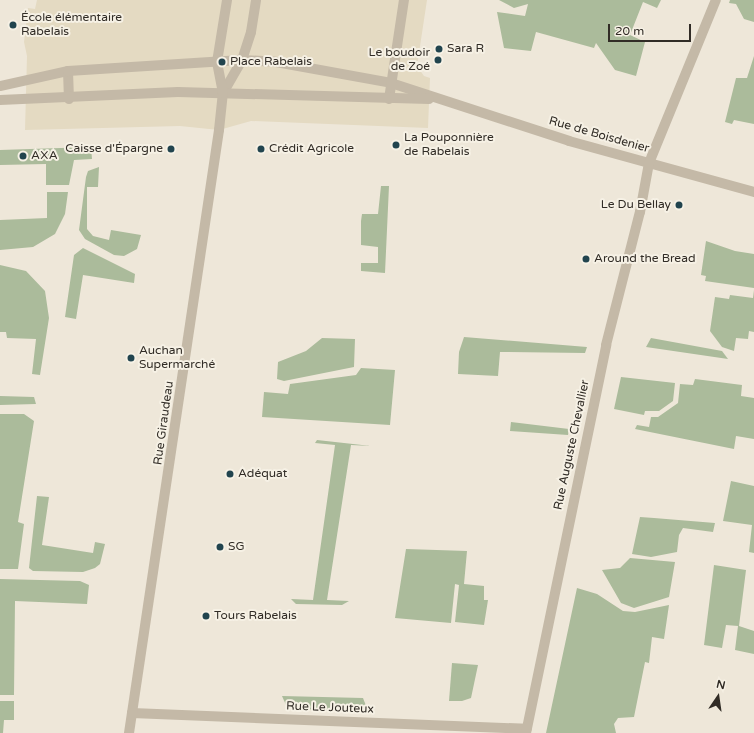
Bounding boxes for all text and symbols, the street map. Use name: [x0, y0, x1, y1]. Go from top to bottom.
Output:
place label: École élémentaire Rabelais: [21, 11, 122, 39]
scale bar: [610, 16, 693, 42]
marker: École élémentaire Rabelais: [8, 20, 18, 30]
text: 20 m: [615, 24, 644, 38]
place label: Sara R: [447, 42, 484, 56]
marker: Sara R: [434, 44, 444, 54]
place label: Le boudoir de Zoé: [369, 46, 430, 74]
place label: Place Rabelais: [230, 55, 312, 69]
marker: Le boudoir de Zoé: [433, 55, 443, 65]
marker: Place Rabelais: [217, 57, 227, 67]
street label: Rue de Boisdenier: [547, 114, 651, 156]
place label: La Pouponnière de Rabelais: [404, 131, 494, 159]
marker: La Pouponnière de Rabelais: [391, 140, 401, 150]
place label: Caisse d'Épargne: [65, 142, 163, 156]
place label: Crédit Agricole: [269, 142, 354, 156]
marker: Caisse d'Épargne: [166, 144, 176, 154]
marker: Crédit Agricole: [256, 144, 266, 154]
place label: AXA: [31, 149, 58, 163]
marker: AXA: [18, 151, 28, 161]
place label: Le Du Bellay: [601, 198, 671, 212]
marker: Le Du Bellay: [674, 200, 684, 210]
place label: Around the Bread: [594, 252, 695, 266]
marker: Around the Bread: [581, 254, 591, 264]
place label: Auchan Supermarché: [139, 344, 215, 372]
marker: Auchan Supermarché: [126, 353, 136, 363]
street label: Rue Auguste Chevallier: [551, 379, 593, 511]
street label: Rue Giraudeau: [151, 380, 177, 466]
place label: Adéquat: [238, 467, 287, 481]
marker: Adéquat: [225, 469, 235, 479]
place label: SG: [228, 540, 244, 554]
marker: SG: [215, 542, 225, 552]
place label: Tours Rabelais: [214, 609, 297, 623]
marker: Tours Rabelais: [201, 611, 211, 621]
north arrow: [698, 677, 738, 717]
text: N: [715, 677, 727, 692]
street label: Rue Le Jouteux: [286, 699, 374, 717]

